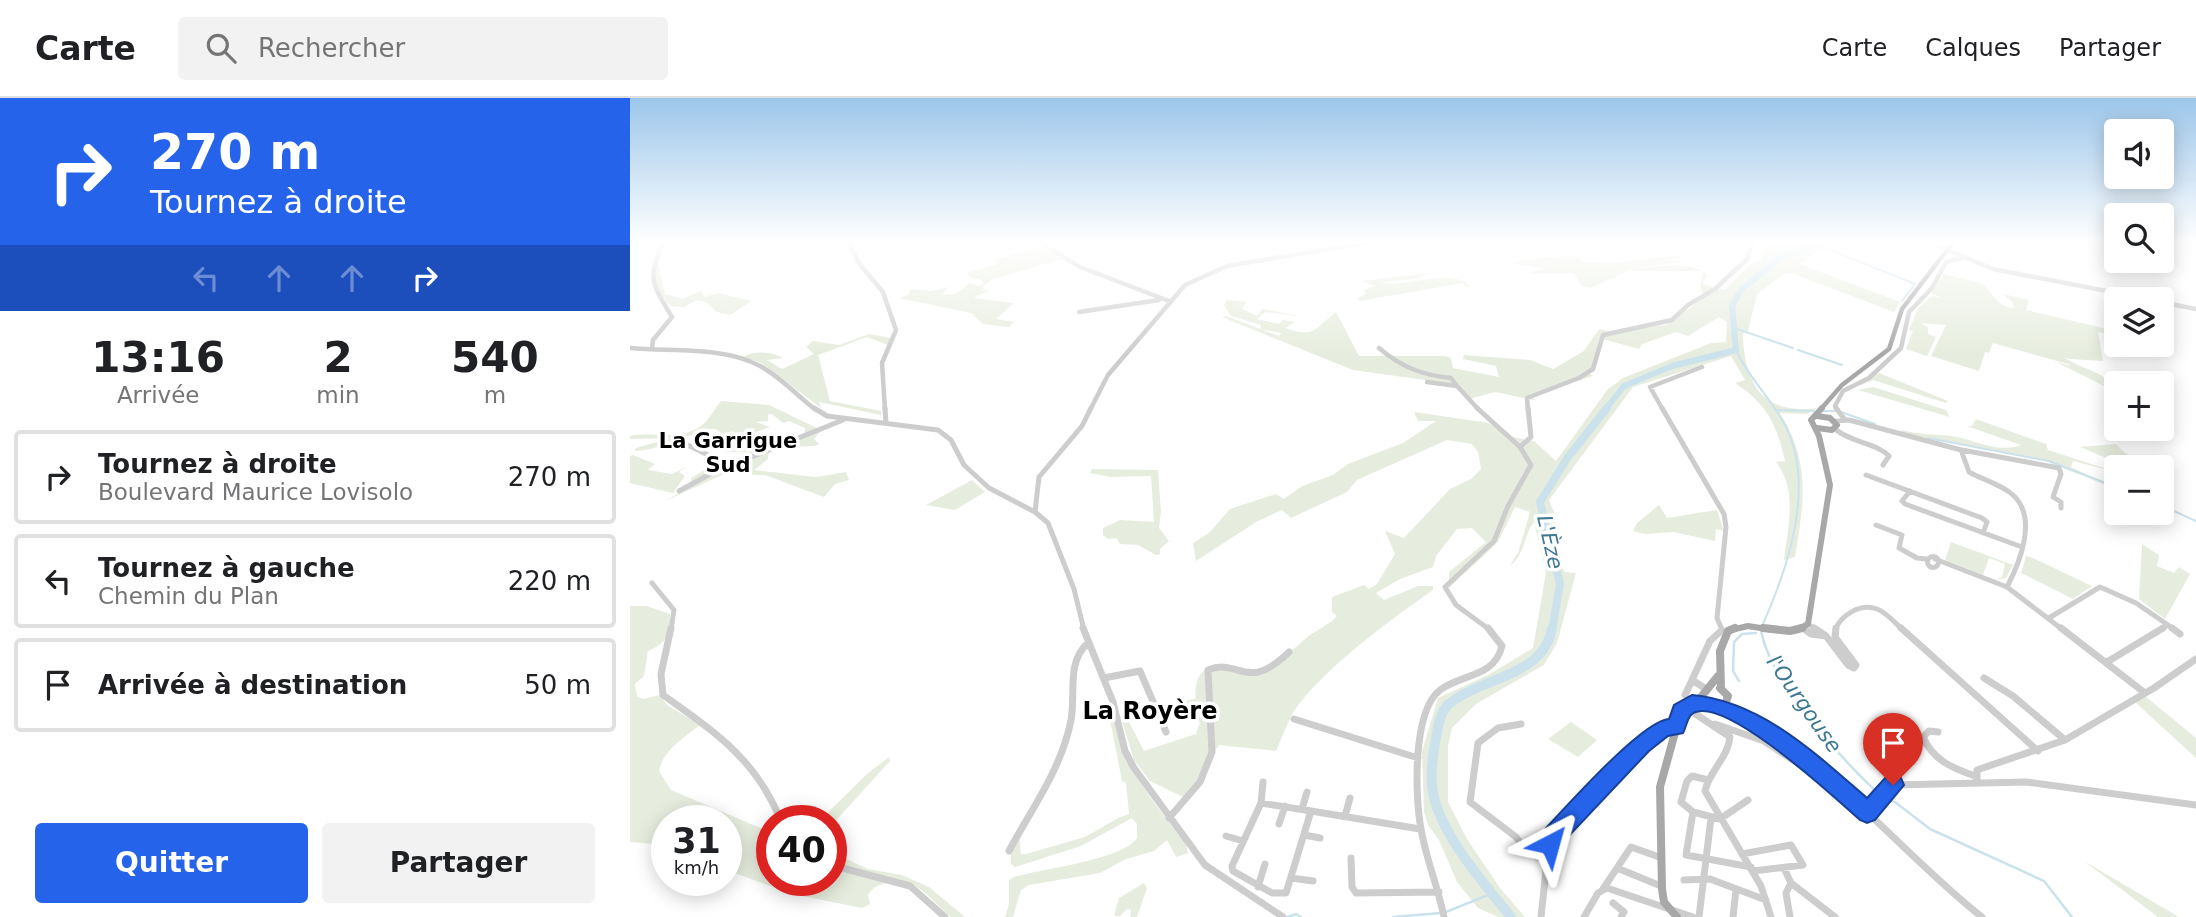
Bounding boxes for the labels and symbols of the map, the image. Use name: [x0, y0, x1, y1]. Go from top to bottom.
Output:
district label: La Garrigue Sud: [659, 429, 797, 477]
water label: L'Èze: [1532, 512, 1569, 571]
water label: l'Ourgouse: [1762, 651, 1846, 757]
district label: La Royère: [1083, 697, 1217, 725]
pin: [1863, 713, 1923, 785]
speed limit sign: 40: [756, 805, 847, 896]
position arrow: [1513, 807, 1587, 881]

